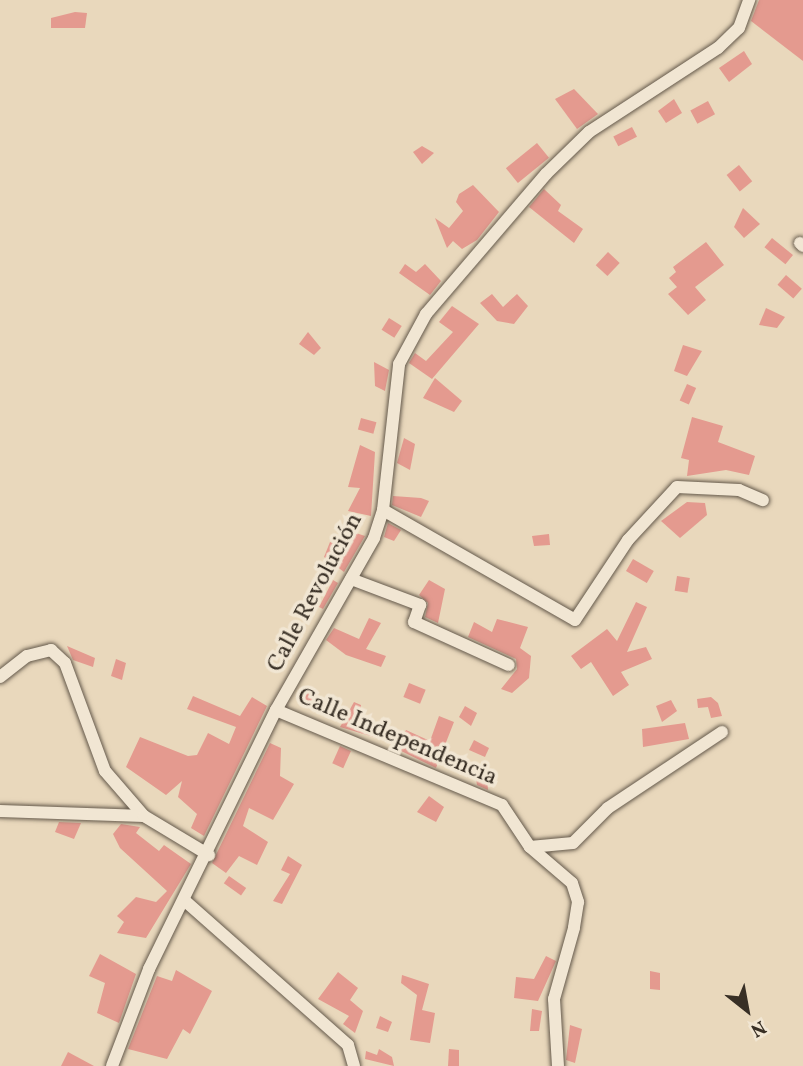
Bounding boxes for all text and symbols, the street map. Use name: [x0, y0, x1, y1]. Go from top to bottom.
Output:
street label: Calle Revolución: [262, 509, 370, 677]
street label: Calle Independencia: [293, 683, 501, 793]
north arrow: [712, 975, 782, 1045]
text: N: [745, 1013, 770, 1043]

